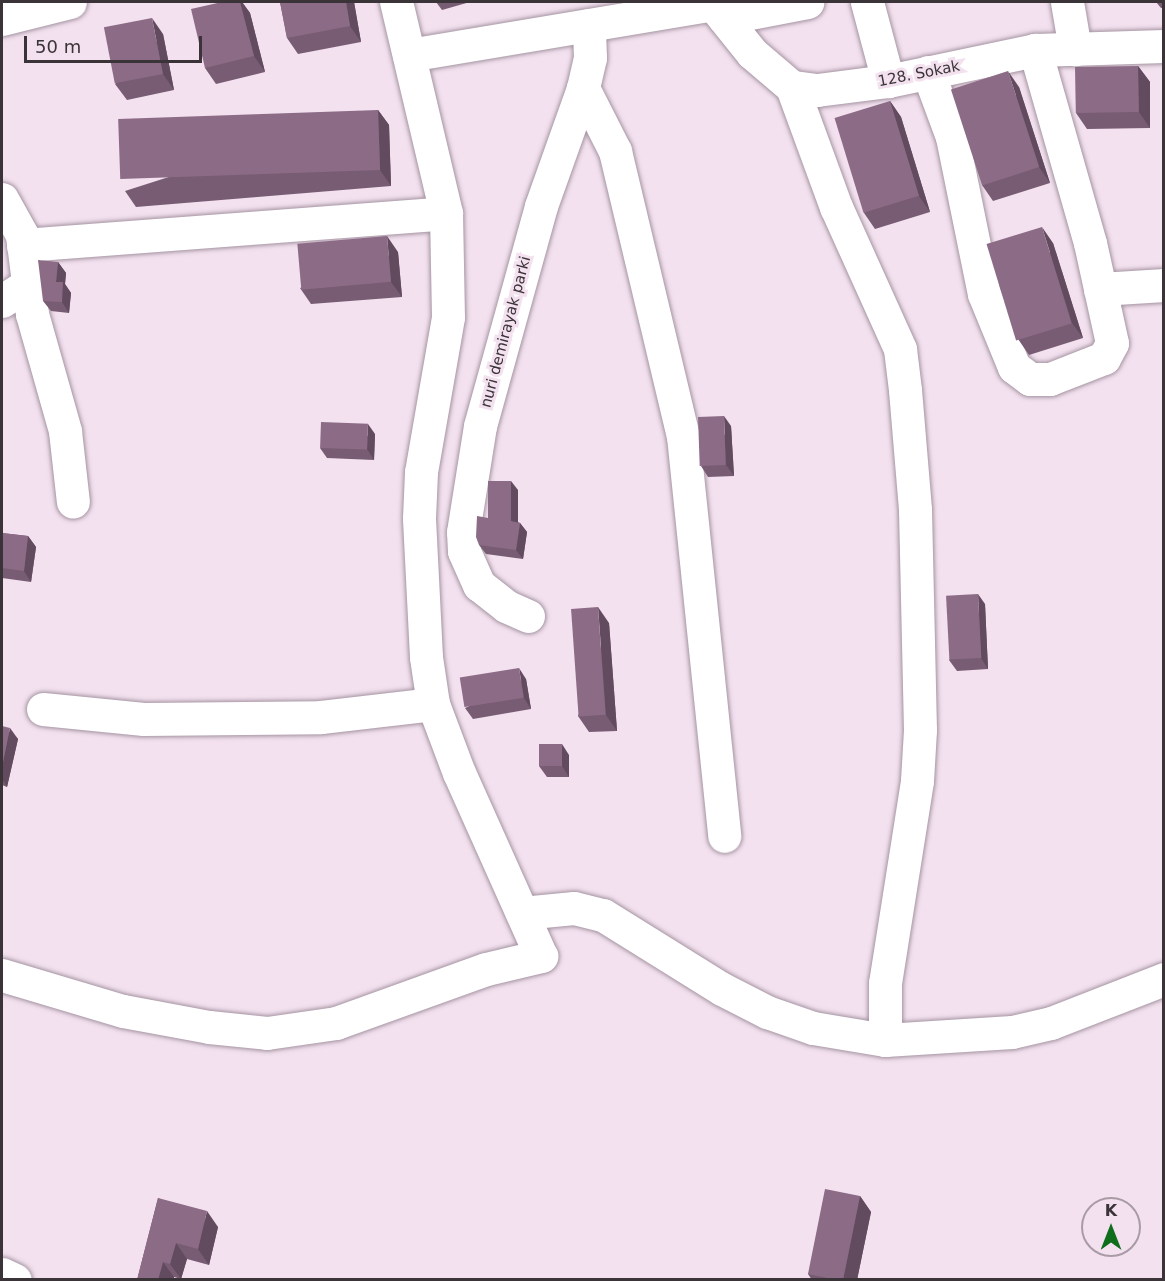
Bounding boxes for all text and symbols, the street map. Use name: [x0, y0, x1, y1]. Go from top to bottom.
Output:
scale bar: [27, 24, 206, 62]
text: 50 m: [35, 36, 81, 57]
street label: 128. Sokak: [876, 57, 962, 91]
street label: nuri demirayak parki: [477, 254, 535, 410]
north arrow: [1081, 1197, 1141, 1257]
text: K: [1105, 1201, 1117, 1220]

